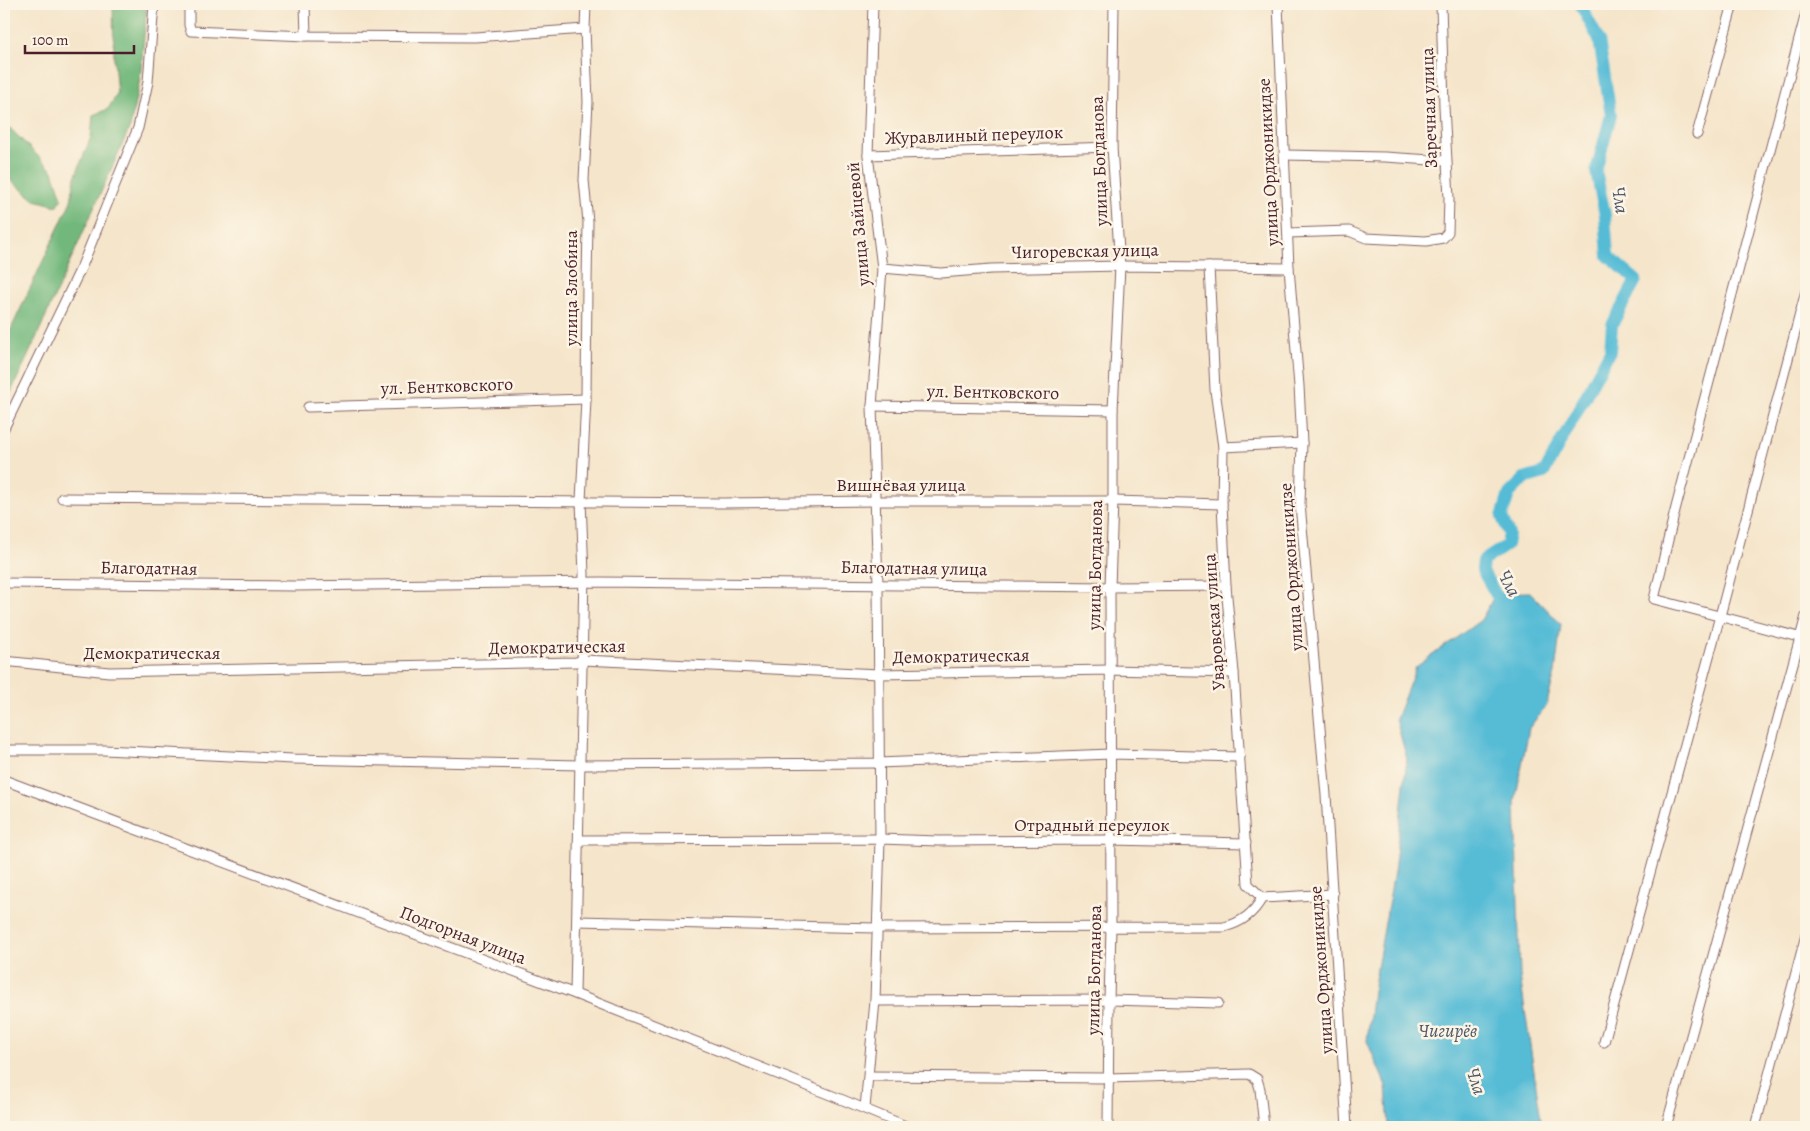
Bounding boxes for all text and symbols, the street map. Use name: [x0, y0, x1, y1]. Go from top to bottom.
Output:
scale bar: [25, 22, 134, 54]
text: 100 m: [32, 30, 69, 50]
street label: Заречная улица: [1415, 46, 1443, 169]
street label: улица Орджоникидзе: [1252, 77, 1284, 248]
street label: улица Богданова: [1085, 95, 1113, 228]
street label: Журавлиный переулок: [885, 120, 1063, 150]
street label: улица Зайцевой: [841, 161, 875, 288]
water label: Чла: [1605, 185, 1635, 216]
street label: улица Злобина: [559, 229, 583, 347]
street label: Чигоревская улица: [1011, 238, 1160, 264]
street label: ул. Бентковского: [379, 372, 514, 400]
street label: ул. Бентковского: [926, 379, 1059, 405]
street label: Вишнёвая улица: [836, 473, 966, 497]
street label: улица Орджоникидзе: [1273, 482, 1309, 653]
street label: улица Богданова: [1082, 499, 1108, 631]
street label: Уваровская улица: [1197, 552, 1231, 691]
street label: Благодатная: [100, 555, 198, 581]
street label: Благодатная улица: [840, 555, 988, 581]
water label: Чла: [1491, 565, 1527, 602]
street label: Демократическая: [488, 634, 626, 660]
street label: Демократическая: [83, 641, 221, 665]
street label: Демократическая: [892, 643, 1030, 669]
street label: Отрадный переулок: [1014, 813, 1170, 837]
street label: улица Орджоникидзе: [1303, 885, 1339, 1056]
street label: Подгорная улица: [396, 900, 530, 970]
street label: улица Богданова: [1081, 904, 1107, 1036]
water label: Чигирёв: [1419, 1018, 1478, 1044]
water label: Чла: [1460, 1064, 1492, 1098]

